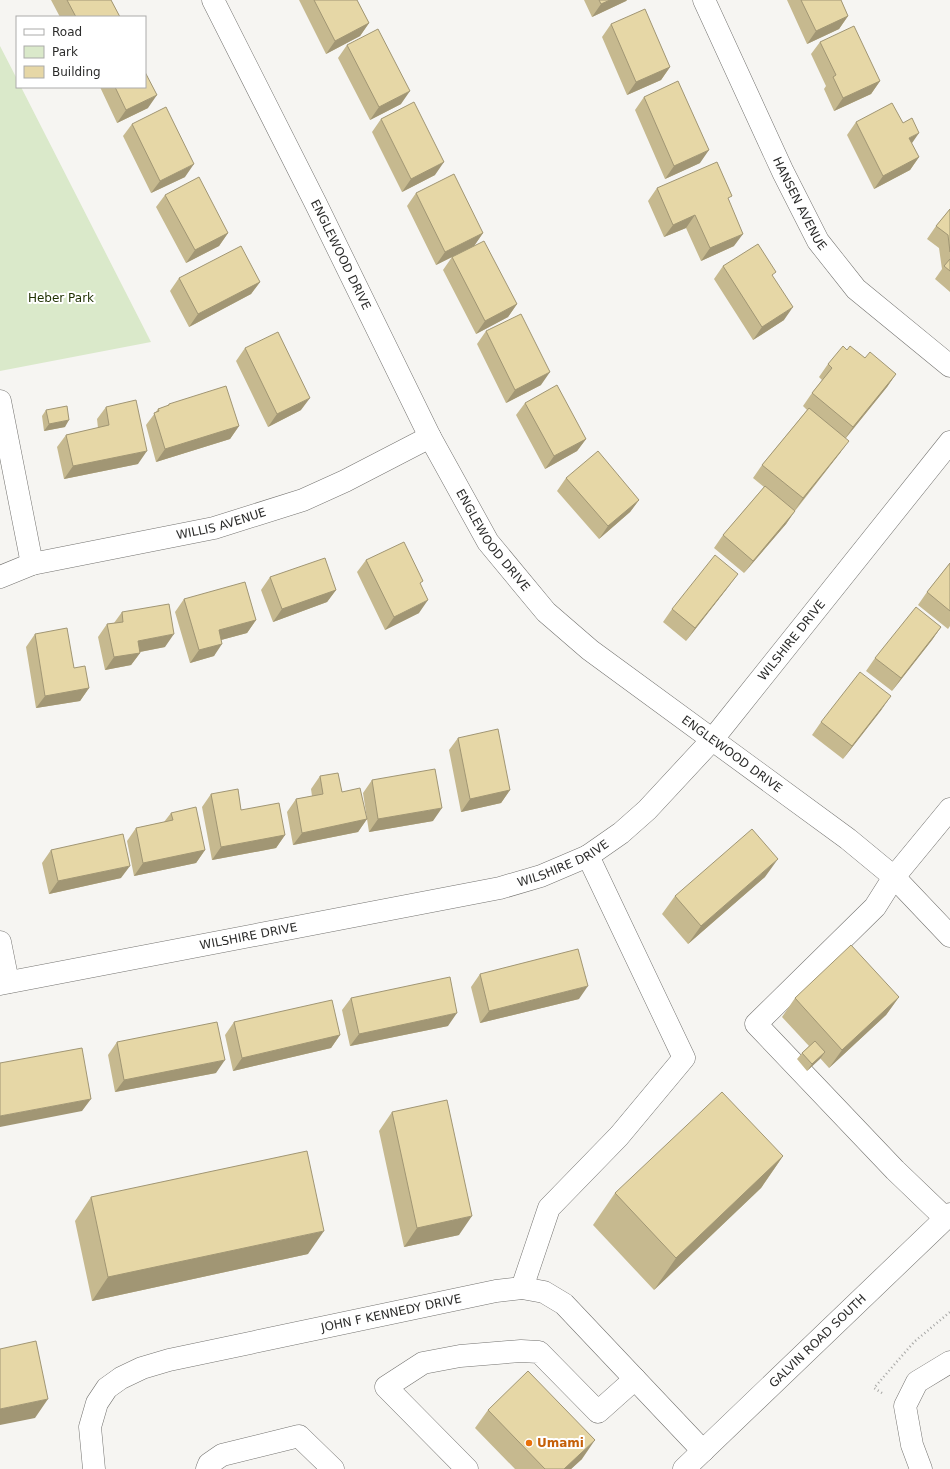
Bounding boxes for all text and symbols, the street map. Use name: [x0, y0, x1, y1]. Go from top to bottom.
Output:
legend: [16, 16, 146, 88]
text: Road: [52, 25, 82, 39]
text: Park: [52, 45, 78, 59]
text: Building: [52, 65, 101, 79]
street label: HANSEN AVENUE: [770, 155, 830, 253]
street label: ENGLEWOOD DRIVE: [308, 197, 374, 312]
park label: Heber Park: [28, 291, 94, 305]
street label: ENGLEWOOD DRIVE: [453, 487, 533, 594]
street label: WILLIS AVENUE: [175, 505, 268, 542]
street label: WILSHIRE DRIVE: [755, 597, 828, 683]
street label: ENGLEWOOD DRIVE: [679, 713, 785, 795]
street label: WILSHIRE DRIVE: [516, 837, 611, 890]
street label: WILSHIRE DRIVE: [199, 920, 298, 953]
street label: JOHN F KENNEDY DRIVE: [319, 1291, 463, 1335]
street label: GALVIN ROAD SOUTH: [766, 1291, 869, 1391]
place label: Umami: [537, 1436, 584, 1450]
marker: Umami: [524, 1438, 534, 1448]

